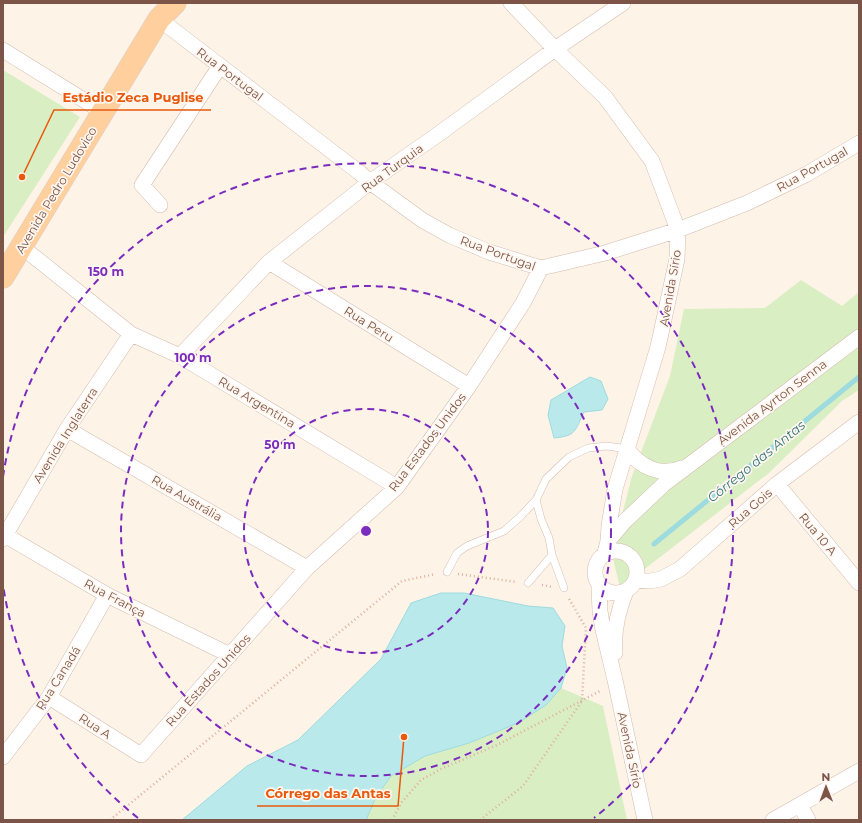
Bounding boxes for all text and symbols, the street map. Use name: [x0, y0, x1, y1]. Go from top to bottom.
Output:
street label: Rua Portugal: [194, 44, 266, 104]
callout: Estádio Zeca Puglise: [54, 85, 211, 110]
text: Estádio Zeca Puglise: [63, 89, 203, 105]
street label: Avenida Pedro Ludovico: [12, 124, 100, 256]
street label: Rua Turquia: [358, 141, 426, 195]
street label: Rua Portugal: [774, 143, 850, 195]
street label: Rua Portugal: [458, 232, 538, 274]
street label: Avenida Sírio: [656, 248, 684, 328]
text: 150 m: [88, 264, 124, 279]
street label: Rua Peru: [341, 303, 397, 345]
text: 100 m: [175, 350, 211, 365]
street label: Avenida Ayrton Senna: [714, 356, 830, 448]
street label: Rua Argentina: [216, 373, 298, 431]
street label: Avenida Inglaterra: [30, 384, 100, 486]
street label: Rua Estados Unidos: [385, 390, 469, 494]
water label: Córrego das Antas: [704, 416, 809, 505]
text: 50 m: [264, 437, 296, 452]
street label: Rua Austrália: [149, 472, 225, 524]
street label: Rua Gois: [725, 485, 775, 531]
street label: Rua 10 A: [796, 510, 840, 559]
centre of rings: [359, 524, 373, 538]
street label: Rua França: [82, 575, 148, 621]
street label: Rua Estados Unidos: [162, 630, 254, 729]
street label: Rua Canadá: [32, 643, 84, 713]
street label: Rua A: [76, 710, 114, 742]
street label: Avenida Sírio: [615, 710, 645, 790]
north arrow: [806, 767, 846, 807]
text: N: [821, 770, 830, 784]
callout: Córrego das Antas: [257, 781, 398, 806]
text: Córrego das Antas: [265, 785, 391, 801]

